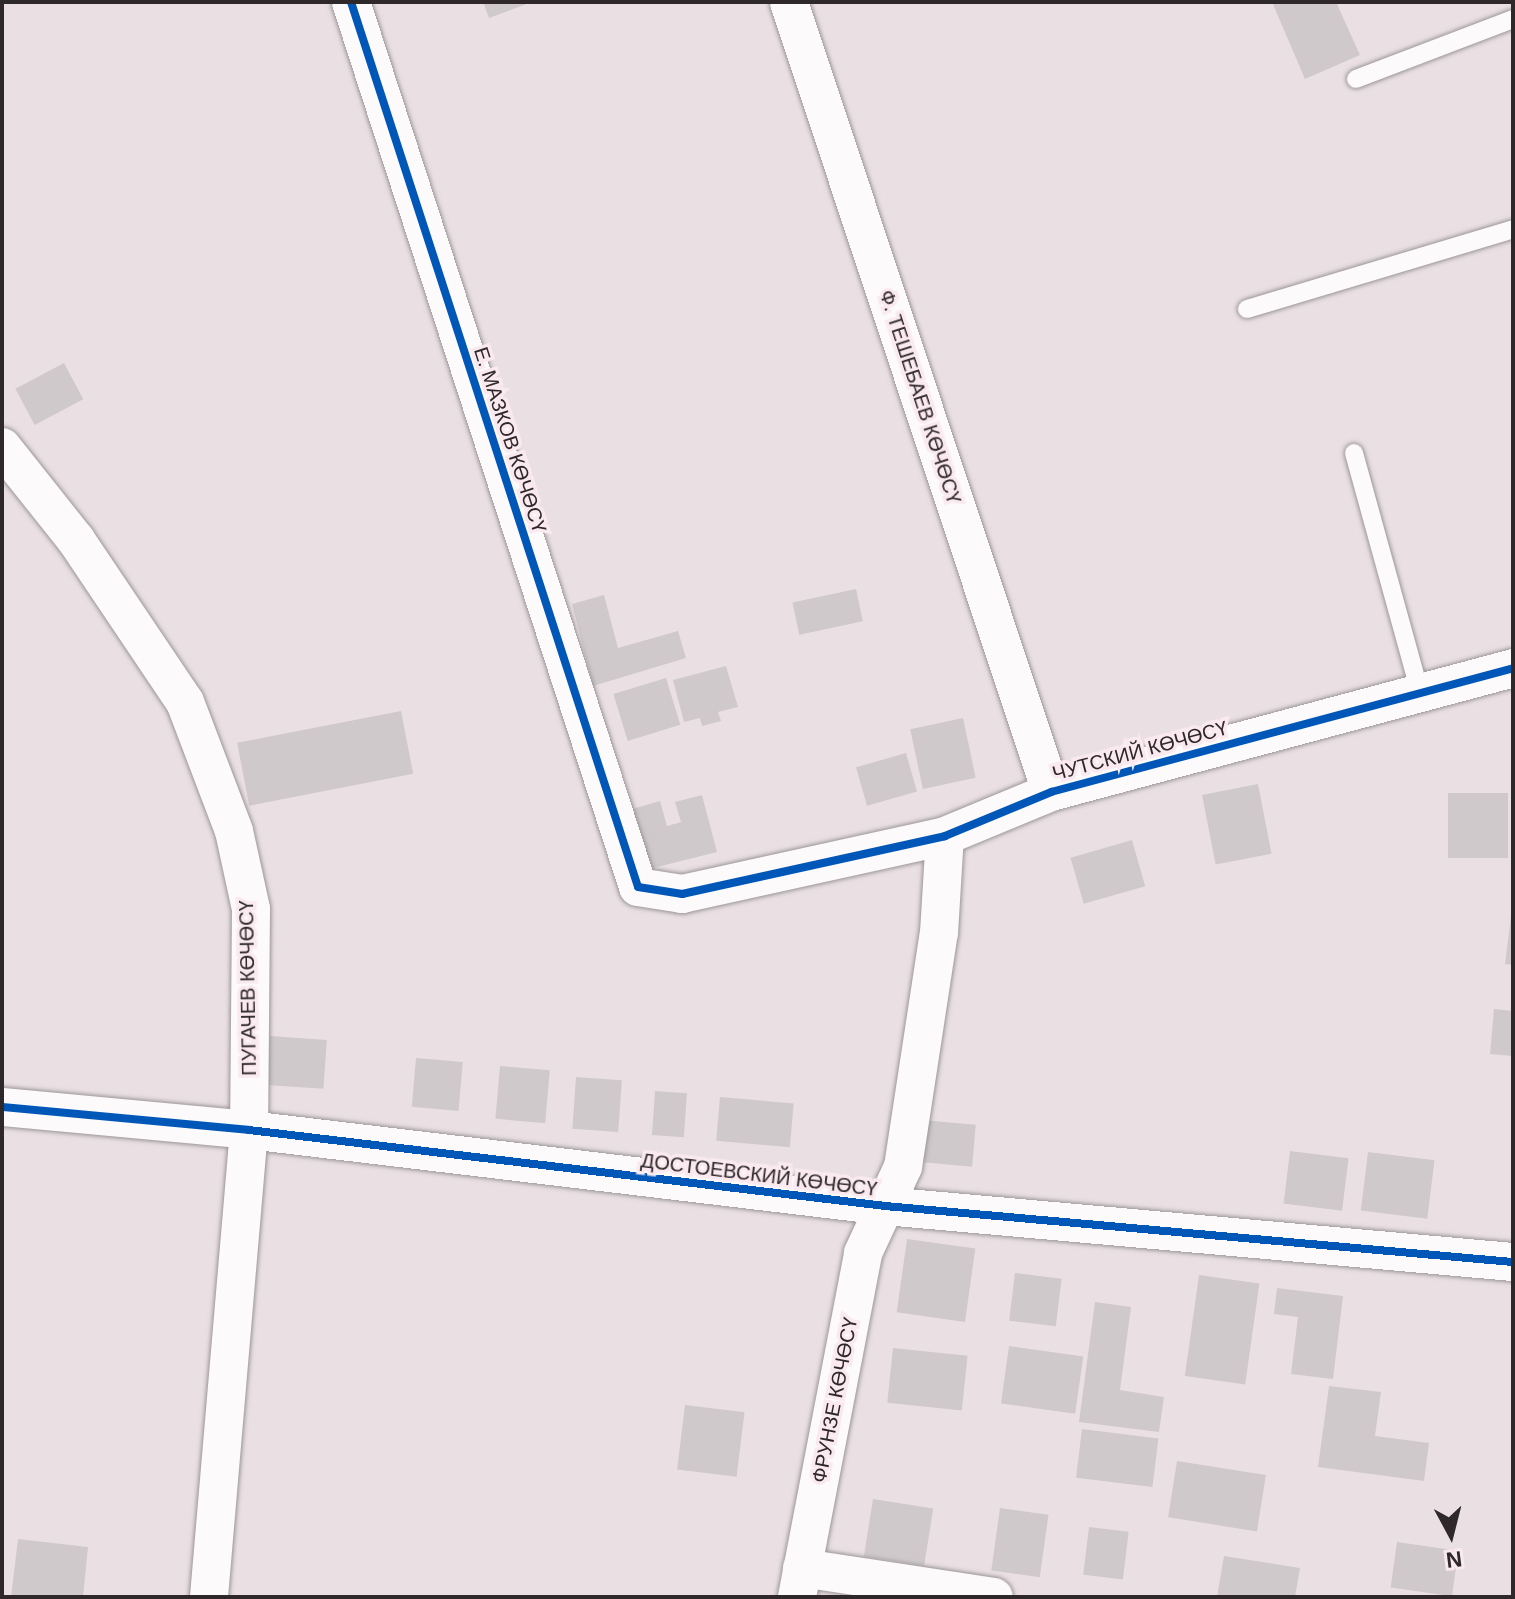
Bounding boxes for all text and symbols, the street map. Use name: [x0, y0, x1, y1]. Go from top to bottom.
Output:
street label: Ф. ТЕШЕБАЕВ КӨЧӨСҮ: [874, 287, 966, 507]
street label: Е. МАЗКОВ КӨЧӨСҮ: [469, 344, 551, 536]
street label: ЧУТСКИЙ КӨЧӨСҮ: [1050, 716, 1230, 786]
street label: ПУГАЧЕВ КӨЧӨСҮ: [234, 900, 262, 1076]
street label: ДОСТОЕВСКИЙ КӨЧӨСҮ: [640, 1149, 878, 1201]
street label: ФРУНЗЕ КӨЧӨСҮ: [807, 1315, 863, 1485]
north arrow: [1411, 1495, 1491, 1575]
text: N: [1445, 1546, 1463, 1573]

